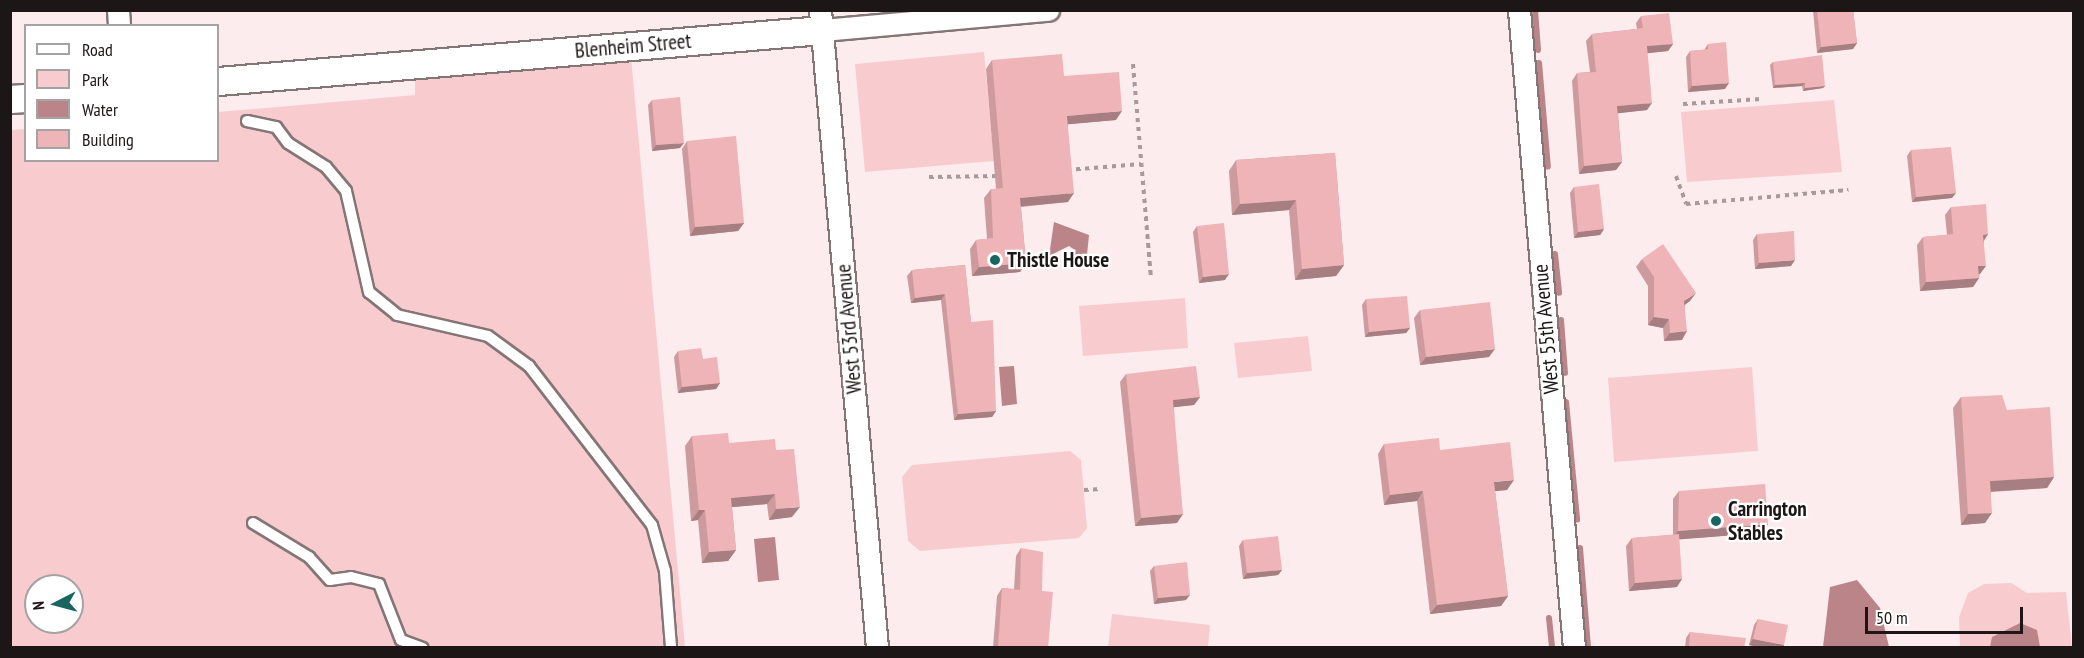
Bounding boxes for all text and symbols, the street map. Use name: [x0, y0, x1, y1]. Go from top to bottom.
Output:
legend: [24, 24, 219, 162]
street label: Blenheim Street: [574, 28, 692, 64]
text: Road: [82, 38, 113, 61]
text: Park: [82, 68, 109, 91]
text: Water: [82, 98, 118, 121]
text: Building: [82, 128, 134, 151]
place label: Thistle House: [1007, 247, 1109, 273]
marker: Thistle House: [988, 253, 1002, 267]
street label: West 53rd Avenue: [831, 263, 867, 395]
street label: West 55th Avenue: [1528, 263, 1564, 395]
place label: Carrington Stables: [1728, 496, 1807, 546]
marker: Carrington Stables: [1709, 514, 1723, 528]
north arrow: [24, 574, 84, 634]
scale bar: [1868, 595, 2026, 633]
text: N: [28, 600, 48, 611]
text: 50 m: [1876, 606, 1908, 629]

